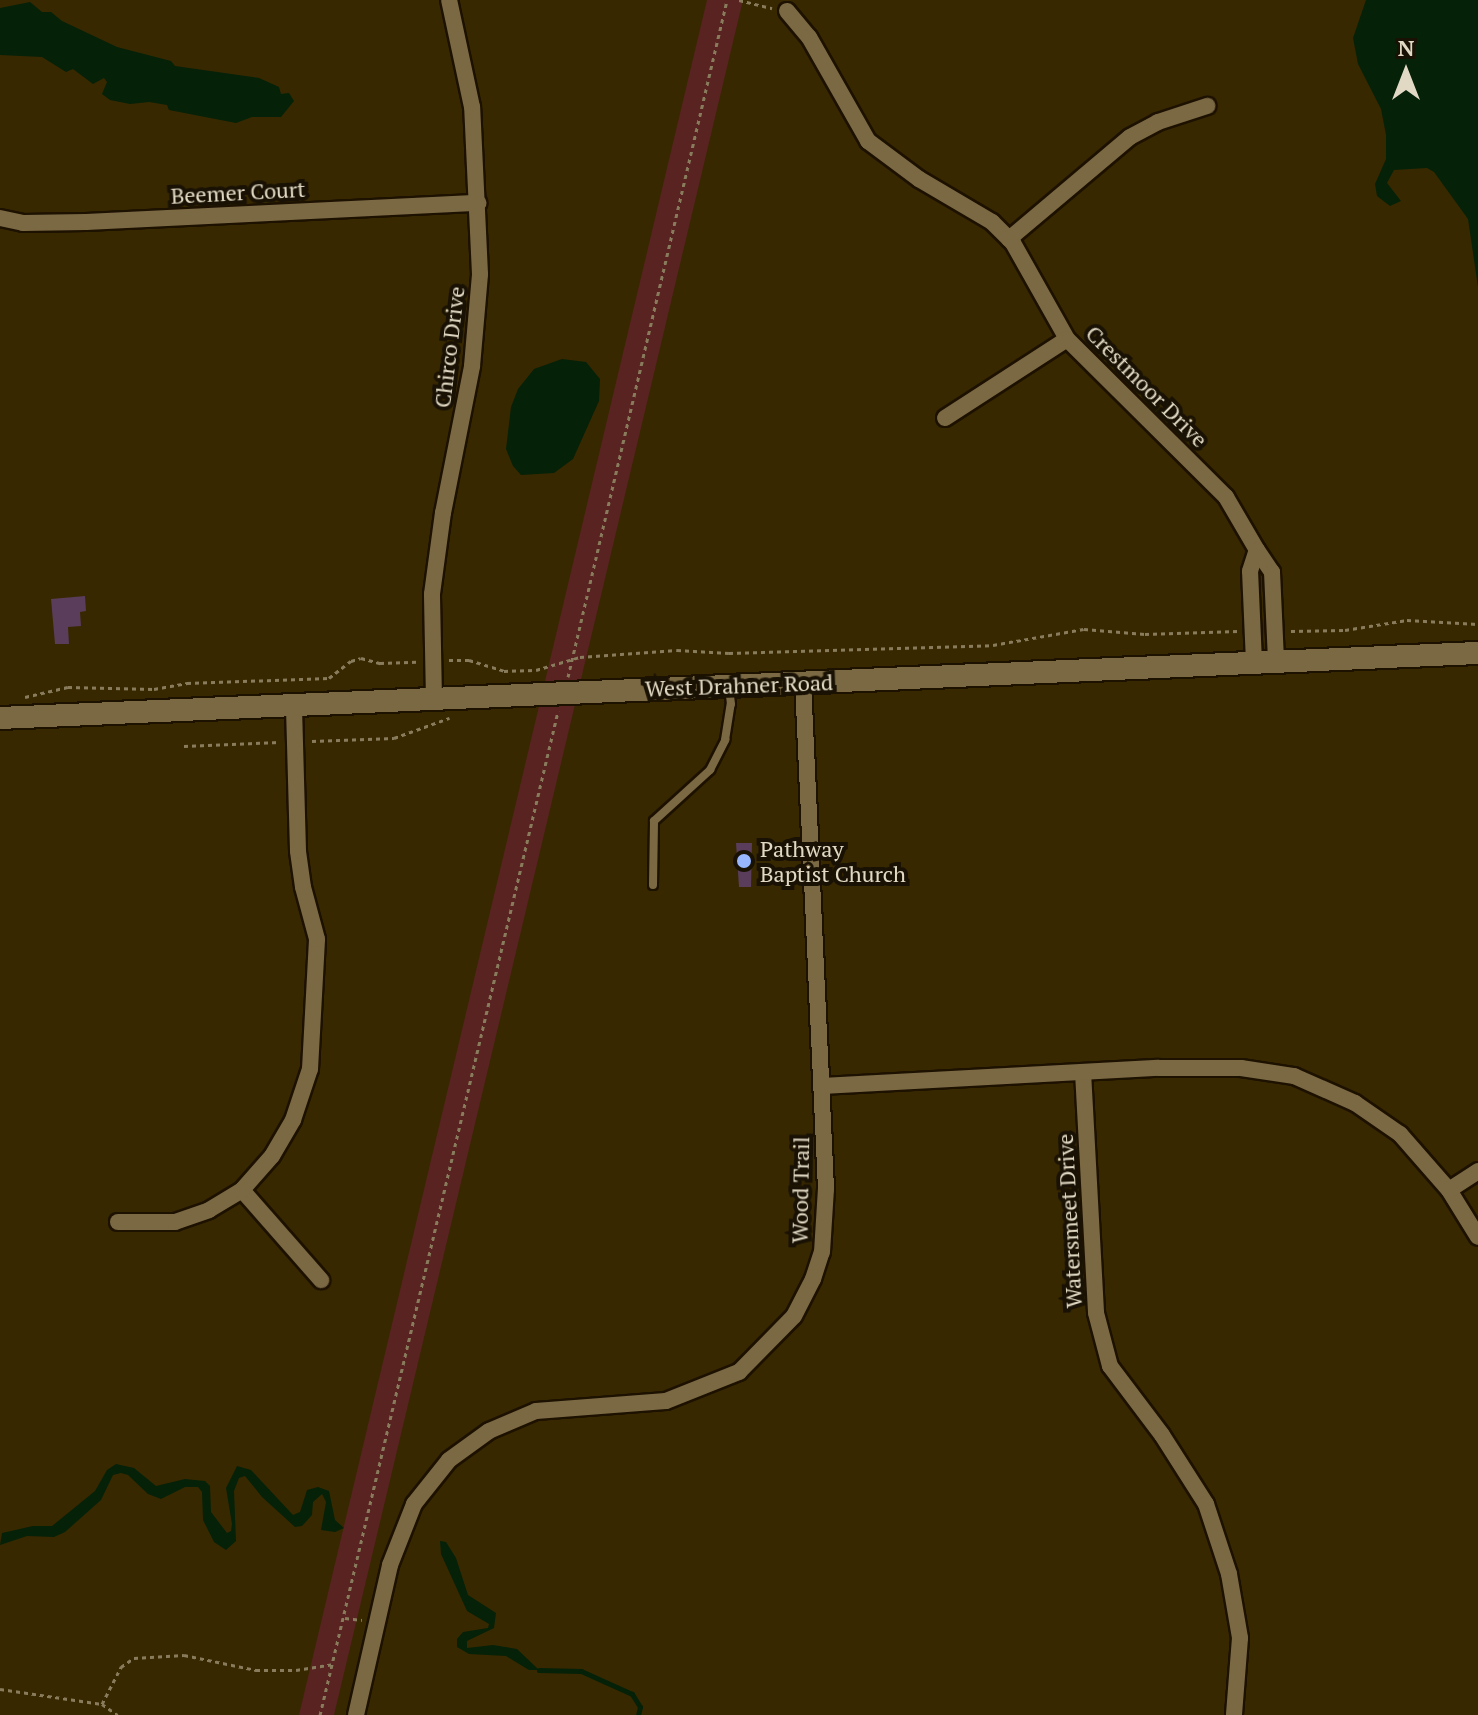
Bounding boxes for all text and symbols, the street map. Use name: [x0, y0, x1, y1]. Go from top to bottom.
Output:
north arrow: [1366, 32, 1446, 112]
text: N: [1398, 33, 1414, 62]
street label: Beemer Court: [170, 175, 306, 209]
street label: Chirco Drive: [428, 285, 470, 409]
street label: Crestmoor Drive: [1081, 320, 1213, 452]
street label: West Drahner Road: [644, 669, 834, 701]
place label: Pathway Baptist Church: [760, 835, 906, 886]
marker: Pathway Baptist Church: [735, 852, 753, 870]
street label: Watersmeet Drive: [1051, 1133, 1087, 1309]
street label: Wood Trail: [786, 1136, 814, 1244]

